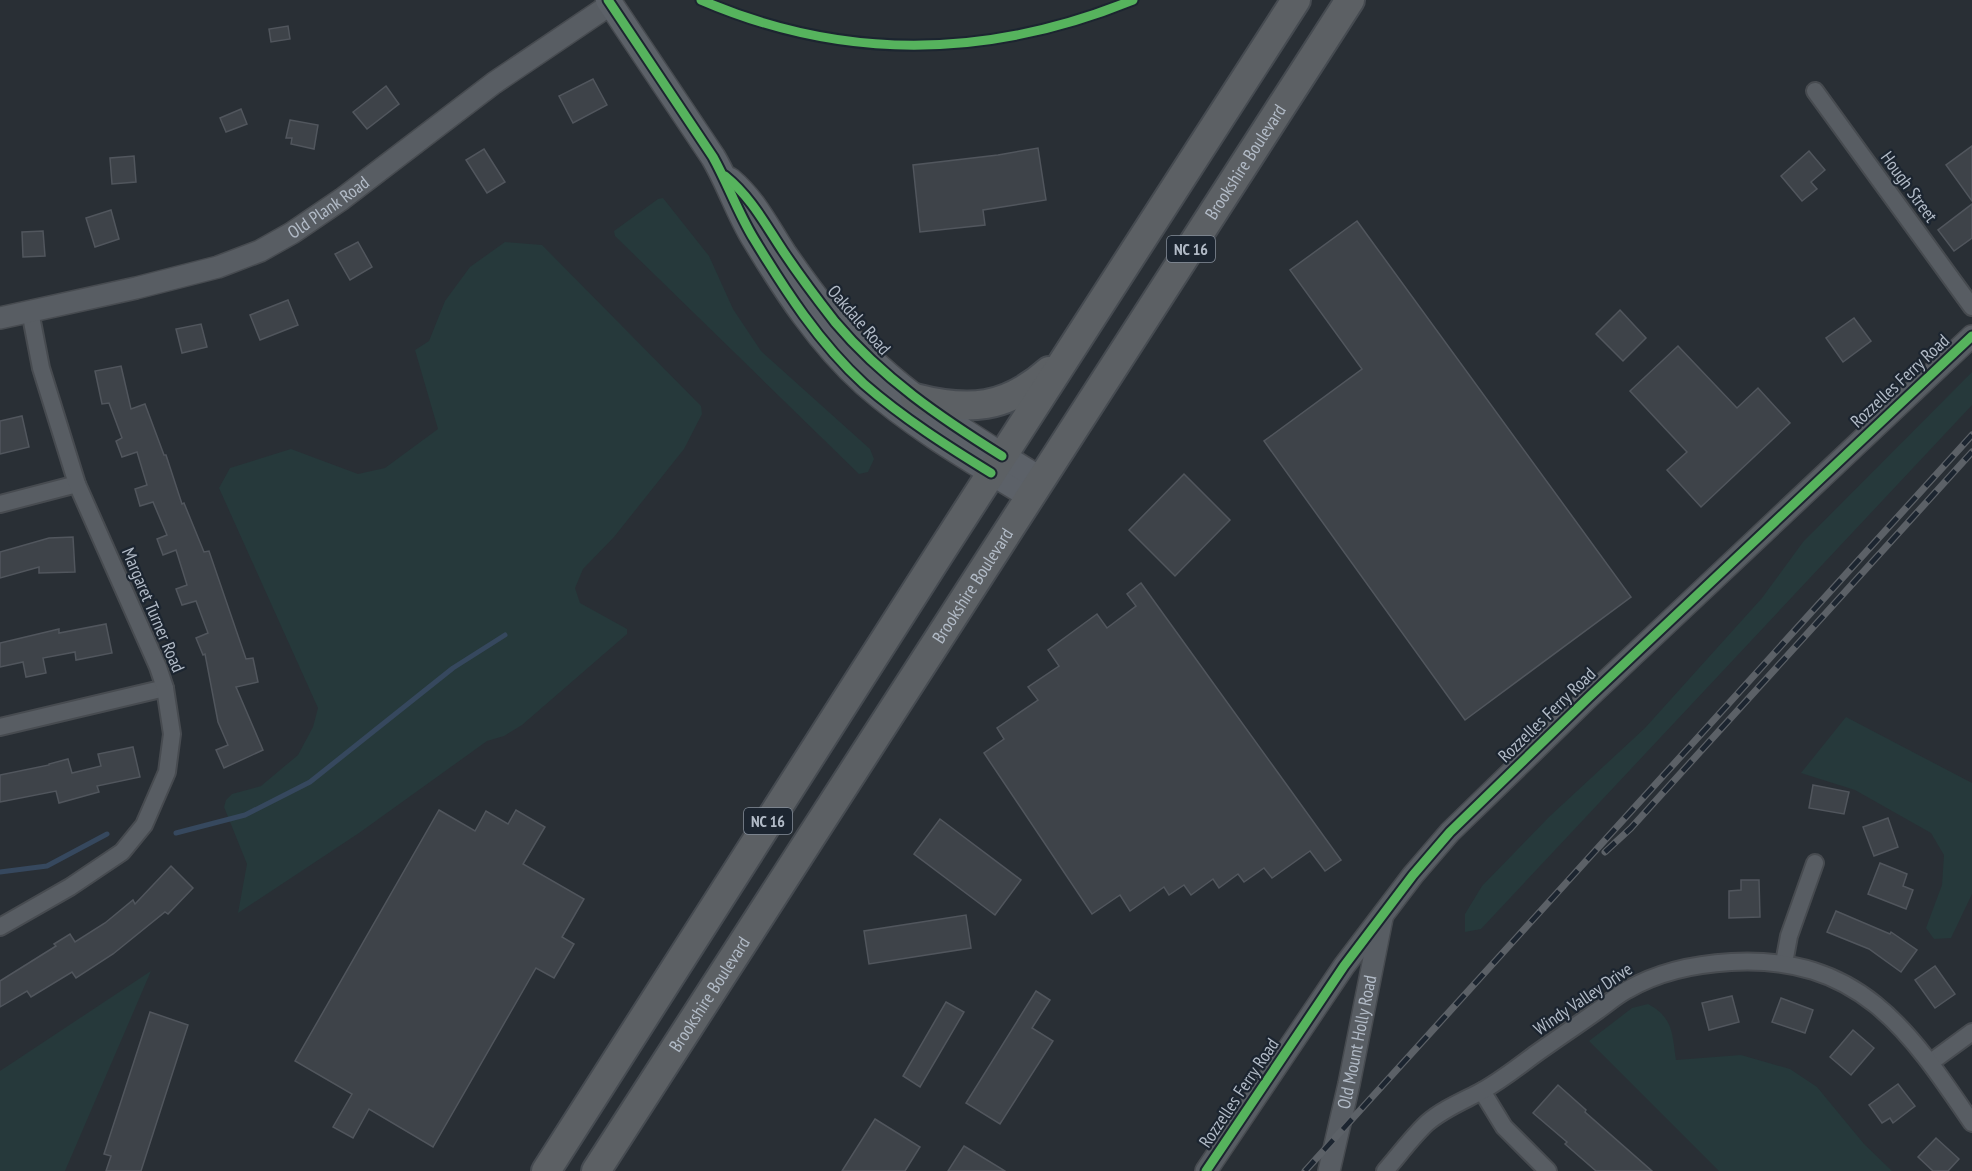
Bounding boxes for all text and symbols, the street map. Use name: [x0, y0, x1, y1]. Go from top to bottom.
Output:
street label: Brookshire Boulevard: [1200, 100, 1291, 224]
street label: Hough Street: [1876, 147, 1943, 227]
street label: Old Plank Road: [283, 171, 373, 244]
road number: NC 16: [1167, 236, 1215, 262]
street label: Oakdale Road: [823, 280, 896, 359]
street label: Rozzelles Ferry Road: [1845, 329, 1954, 432]
street label: Brookshire Boulevard: [927, 524, 1018, 647]
street label: Margaret Turner Road: [117, 544, 190, 676]
street label: Rozzelles Ferry Road: [1493, 662, 1600, 767]
road number: NC 16: [744, 808, 792, 834]
street label: Brookshire Boulevard: [664, 932, 755, 1056]
street label: Windy Valley Drive: [1529, 957, 1637, 1040]
street label: Old Mount Holly Road: [1332, 973, 1381, 1111]
street label: Rozzelles Ferry Road: [1194, 1034, 1284, 1152]

